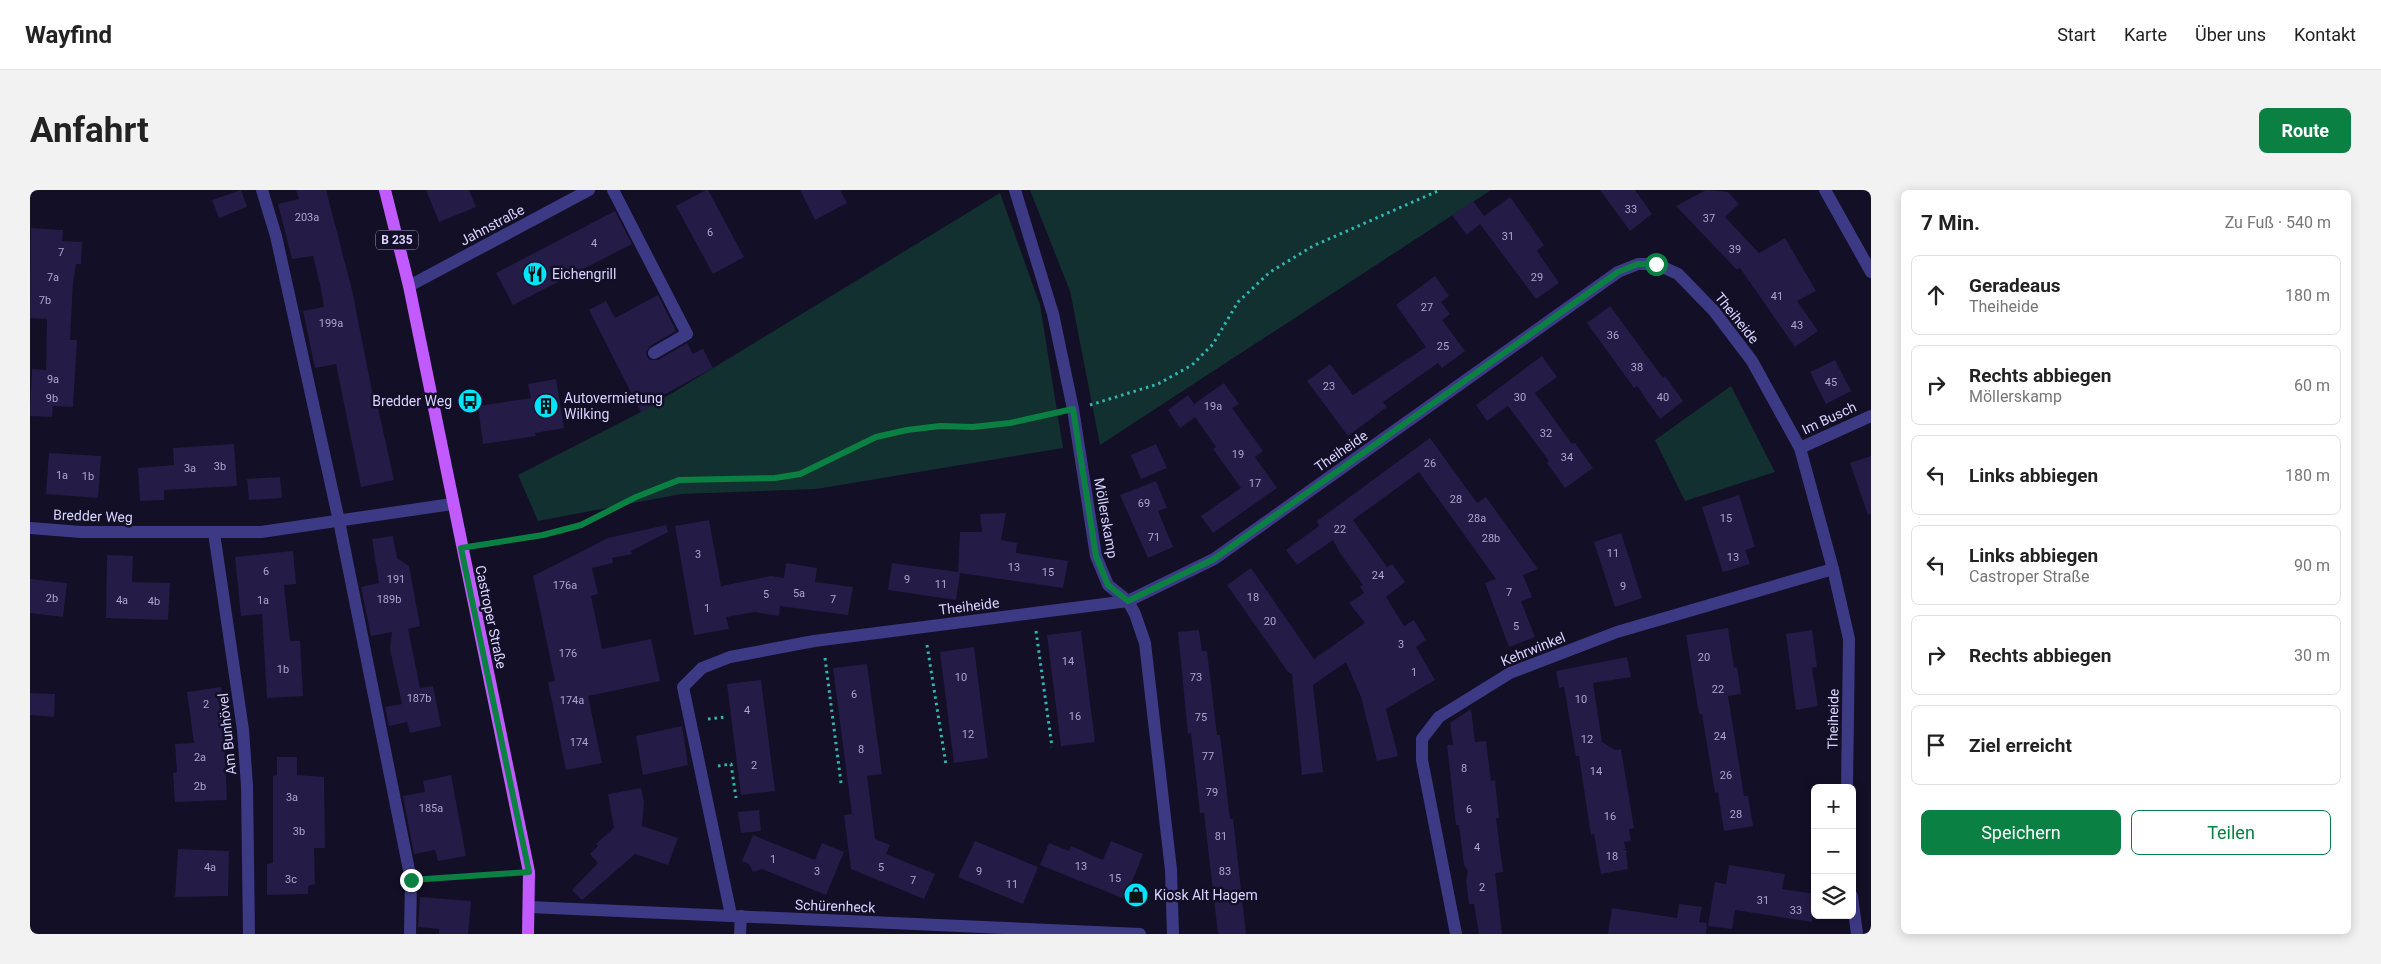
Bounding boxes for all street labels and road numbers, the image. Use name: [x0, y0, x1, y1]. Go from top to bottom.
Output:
street label: Jahnstraße: [457, 201, 527, 249]
road number: B 235: [376, 230, 418, 250]
street label: Theiheide: [1712, 289, 1762, 347]
street label: Im Busch: [1799, 398, 1859, 438]
street label: Theiheide: [1312, 427, 1370, 475]
street label: Möllerskamp: [1091, 477, 1121, 560]
street label: Bredder Weg: [53, 507, 133, 525]
street label: Castroper Straße: [472, 564, 510, 670]
street label: Theiheide: [938, 594, 1000, 618]
street label: Kehrwinkel: [1498, 629, 1568, 669]
street label: Theiheide: [1824, 688, 1842, 750]
street label: Am Bunhövel: [215, 692, 239, 776]
street label: Schürenheck: [795, 897, 876, 915]

